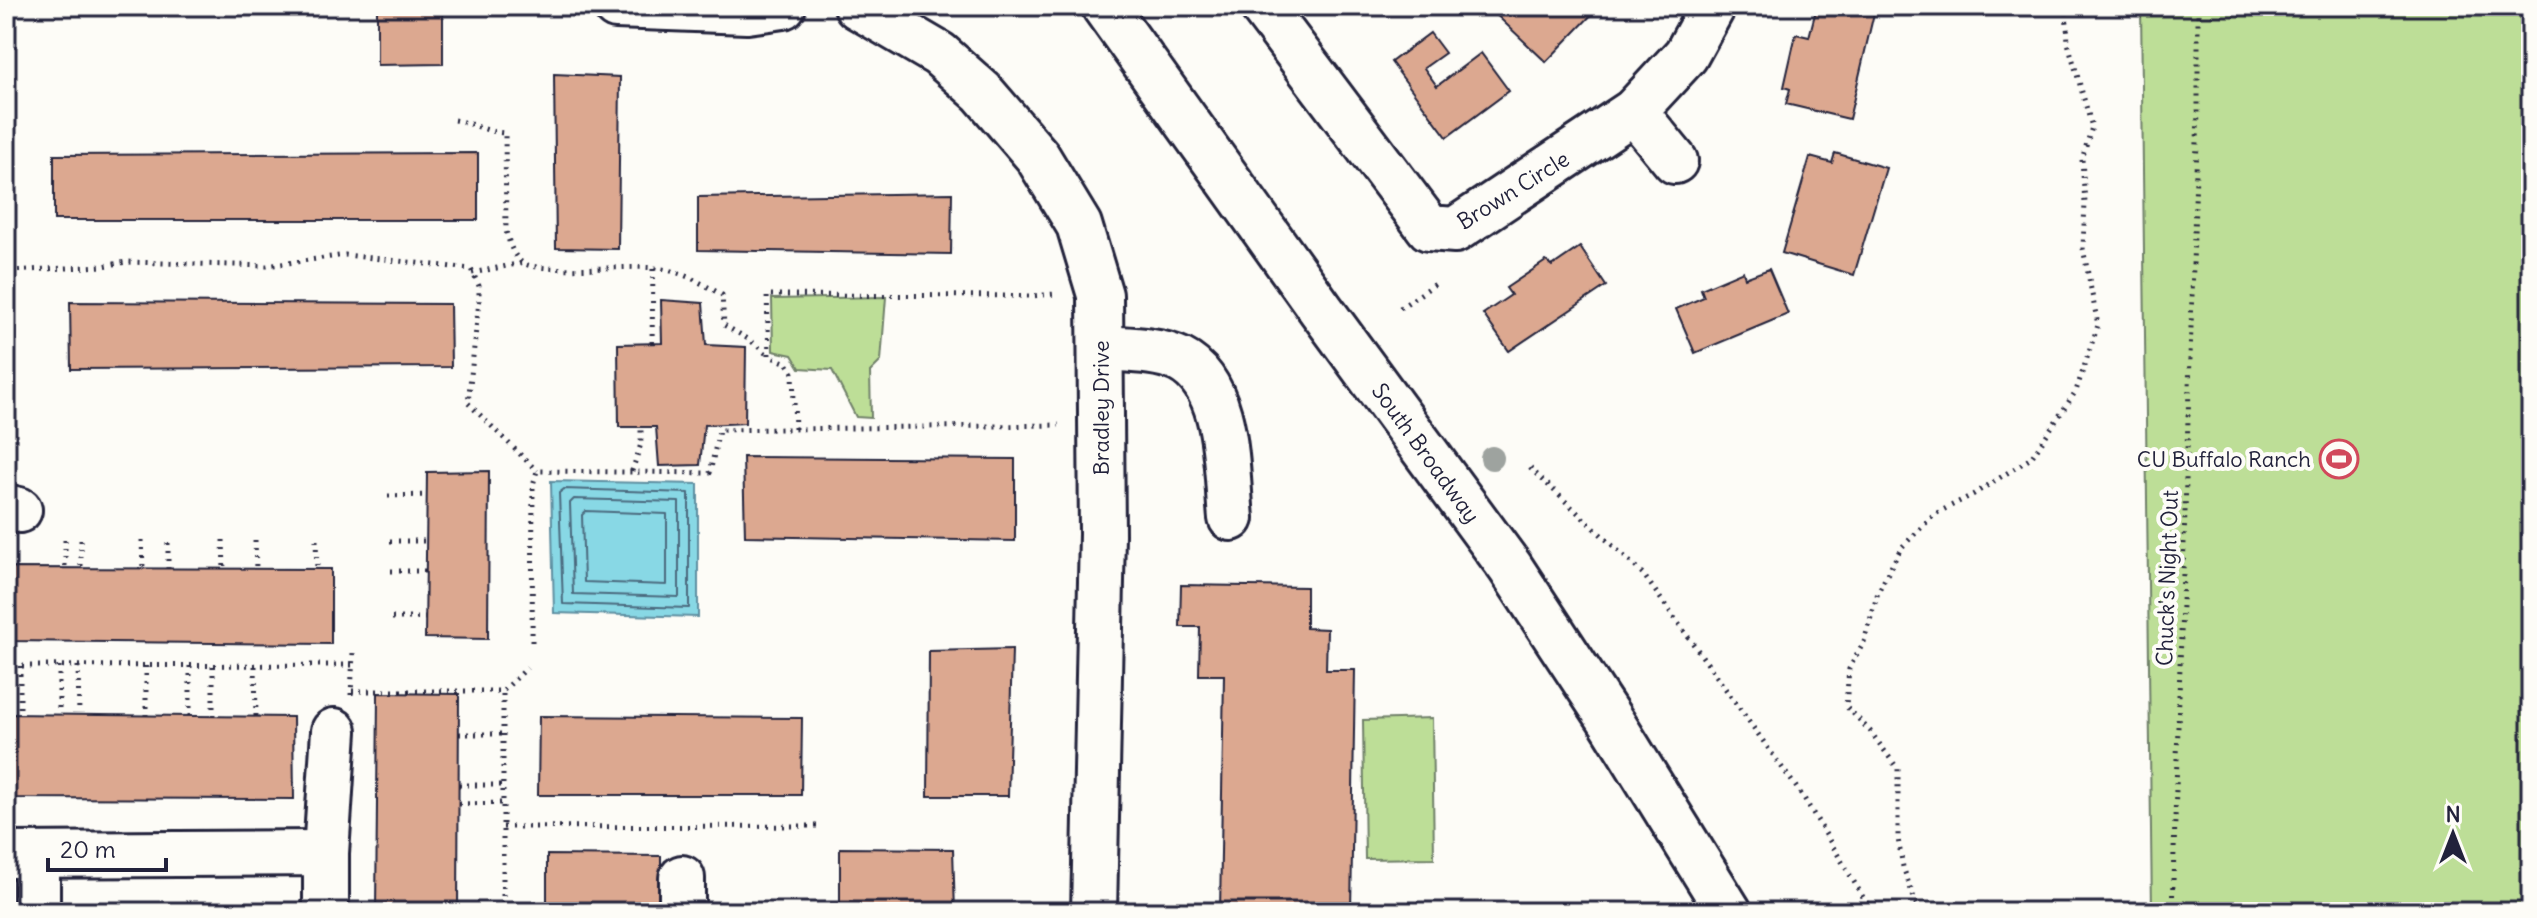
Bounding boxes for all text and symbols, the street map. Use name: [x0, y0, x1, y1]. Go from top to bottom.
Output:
street label: Brown Circle: [1452, 144, 1574, 236]
street label: Bradley Drive: [1087, 340, 1115, 476]
street label: South Broadway: [1366, 378, 1486, 528]
sports icon: CU Buffalo Ranch: [2318, 438, 2360, 480]
place label: CU Buffalo Ranch: [2137, 445, 2311, 473]
street label: Chuck's Night Out: [2150, 490, 2184, 666]
north arrow: [2413, 794, 2493, 874]
text: N: [2445, 800, 2461, 828]
scale bar: [48, 822, 166, 872]
text: 20 m: [60, 834, 116, 864]

